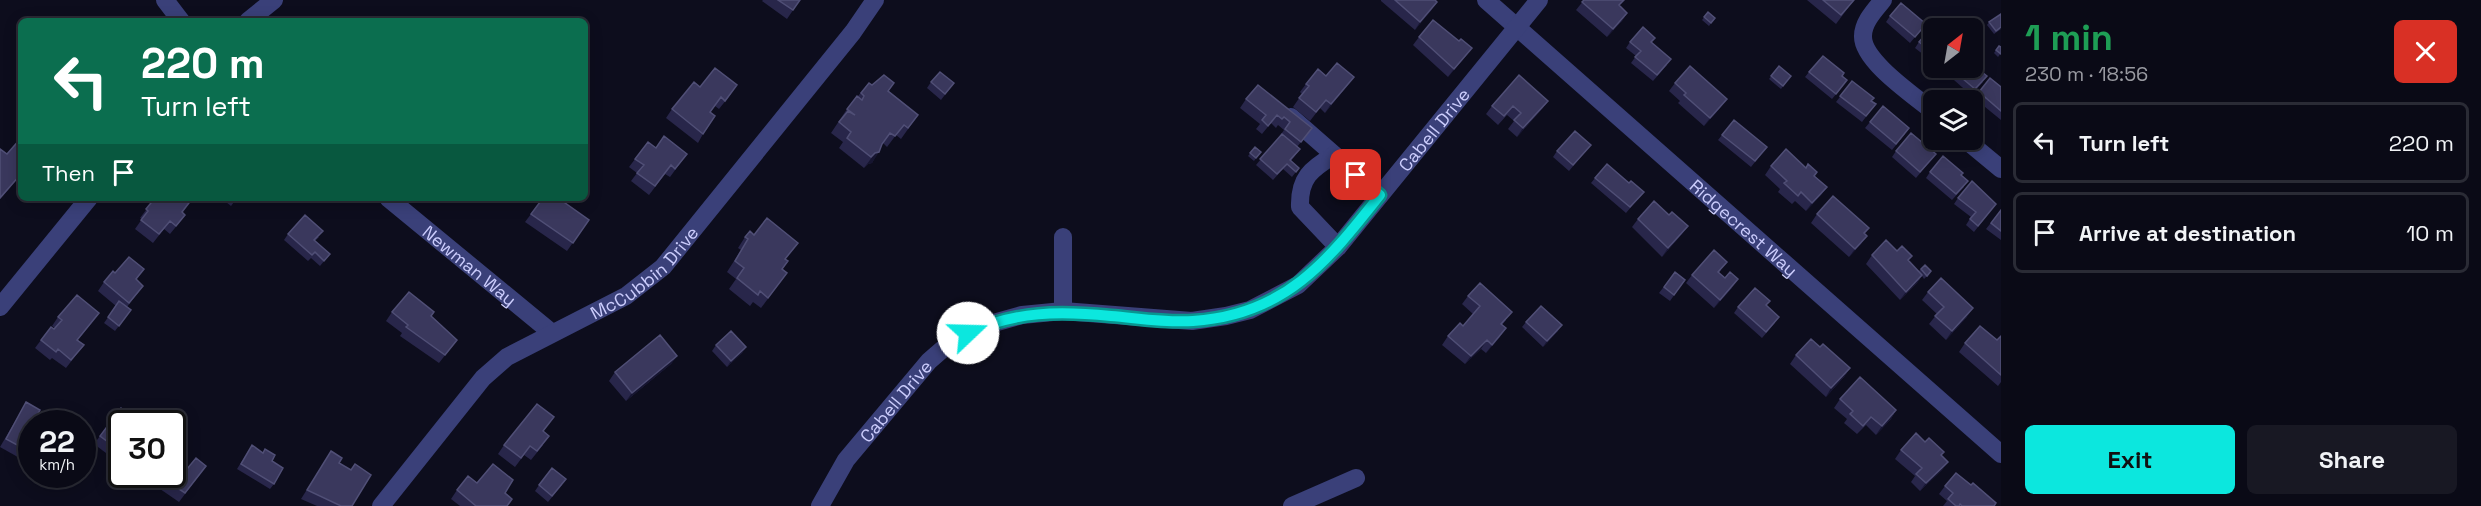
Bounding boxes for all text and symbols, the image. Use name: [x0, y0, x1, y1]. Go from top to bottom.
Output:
text: 1 min: [2025, 15, 2113, 61]
north arrow: [1923, 18, 1983, 78]
map controls: [1923, 18, 1983, 150]
button: close: [2394, 20, 2457, 83]
text: 220 m: [141, 37, 265, 90]
icon: left: [42, 42, 120, 120]
text: 230 m · 18:56: [2025, 61, 2148, 87]
street label: Cabell Drive: [1393, 83, 1474, 176]
text: Turn left: [141, 89, 251, 124]
button: layers: [1923, 90, 1983, 150]
icon: left: [2028, 126, 2061, 159]
text: Turn left: [2079, 129, 2169, 157]
text: 220 m: [2389, 129, 2454, 157]
pin: [1330, 149, 1381, 200]
icon: arrive: [107, 156, 140, 189]
icon: arrive: [1339, 158, 1372, 191]
text: Then: [42, 159, 95, 187]
street label: Ridgecrest Way: [1685, 174, 1803, 281]
icon: arrive: [2028, 216, 2061, 249]
text: Arrive at destination: [2079, 219, 2296, 247]
text: 10 m: [2406, 219, 2454, 247]
street label: Newman Way: [418, 220, 522, 311]
street label: McCubbin Drive: [586, 221, 703, 324]
position arrow: [936, 301, 1000, 365]
street label: Cabell Drive: [854, 355, 937, 447]
speed limit sign: 30: [108, 410, 186, 488]
text: 22: [39, 422, 75, 461]
button: Exit: [2025, 425, 2235, 494]
button: Share: [2247, 425, 2457, 494]
text: km/h: [39, 455, 75, 474]

